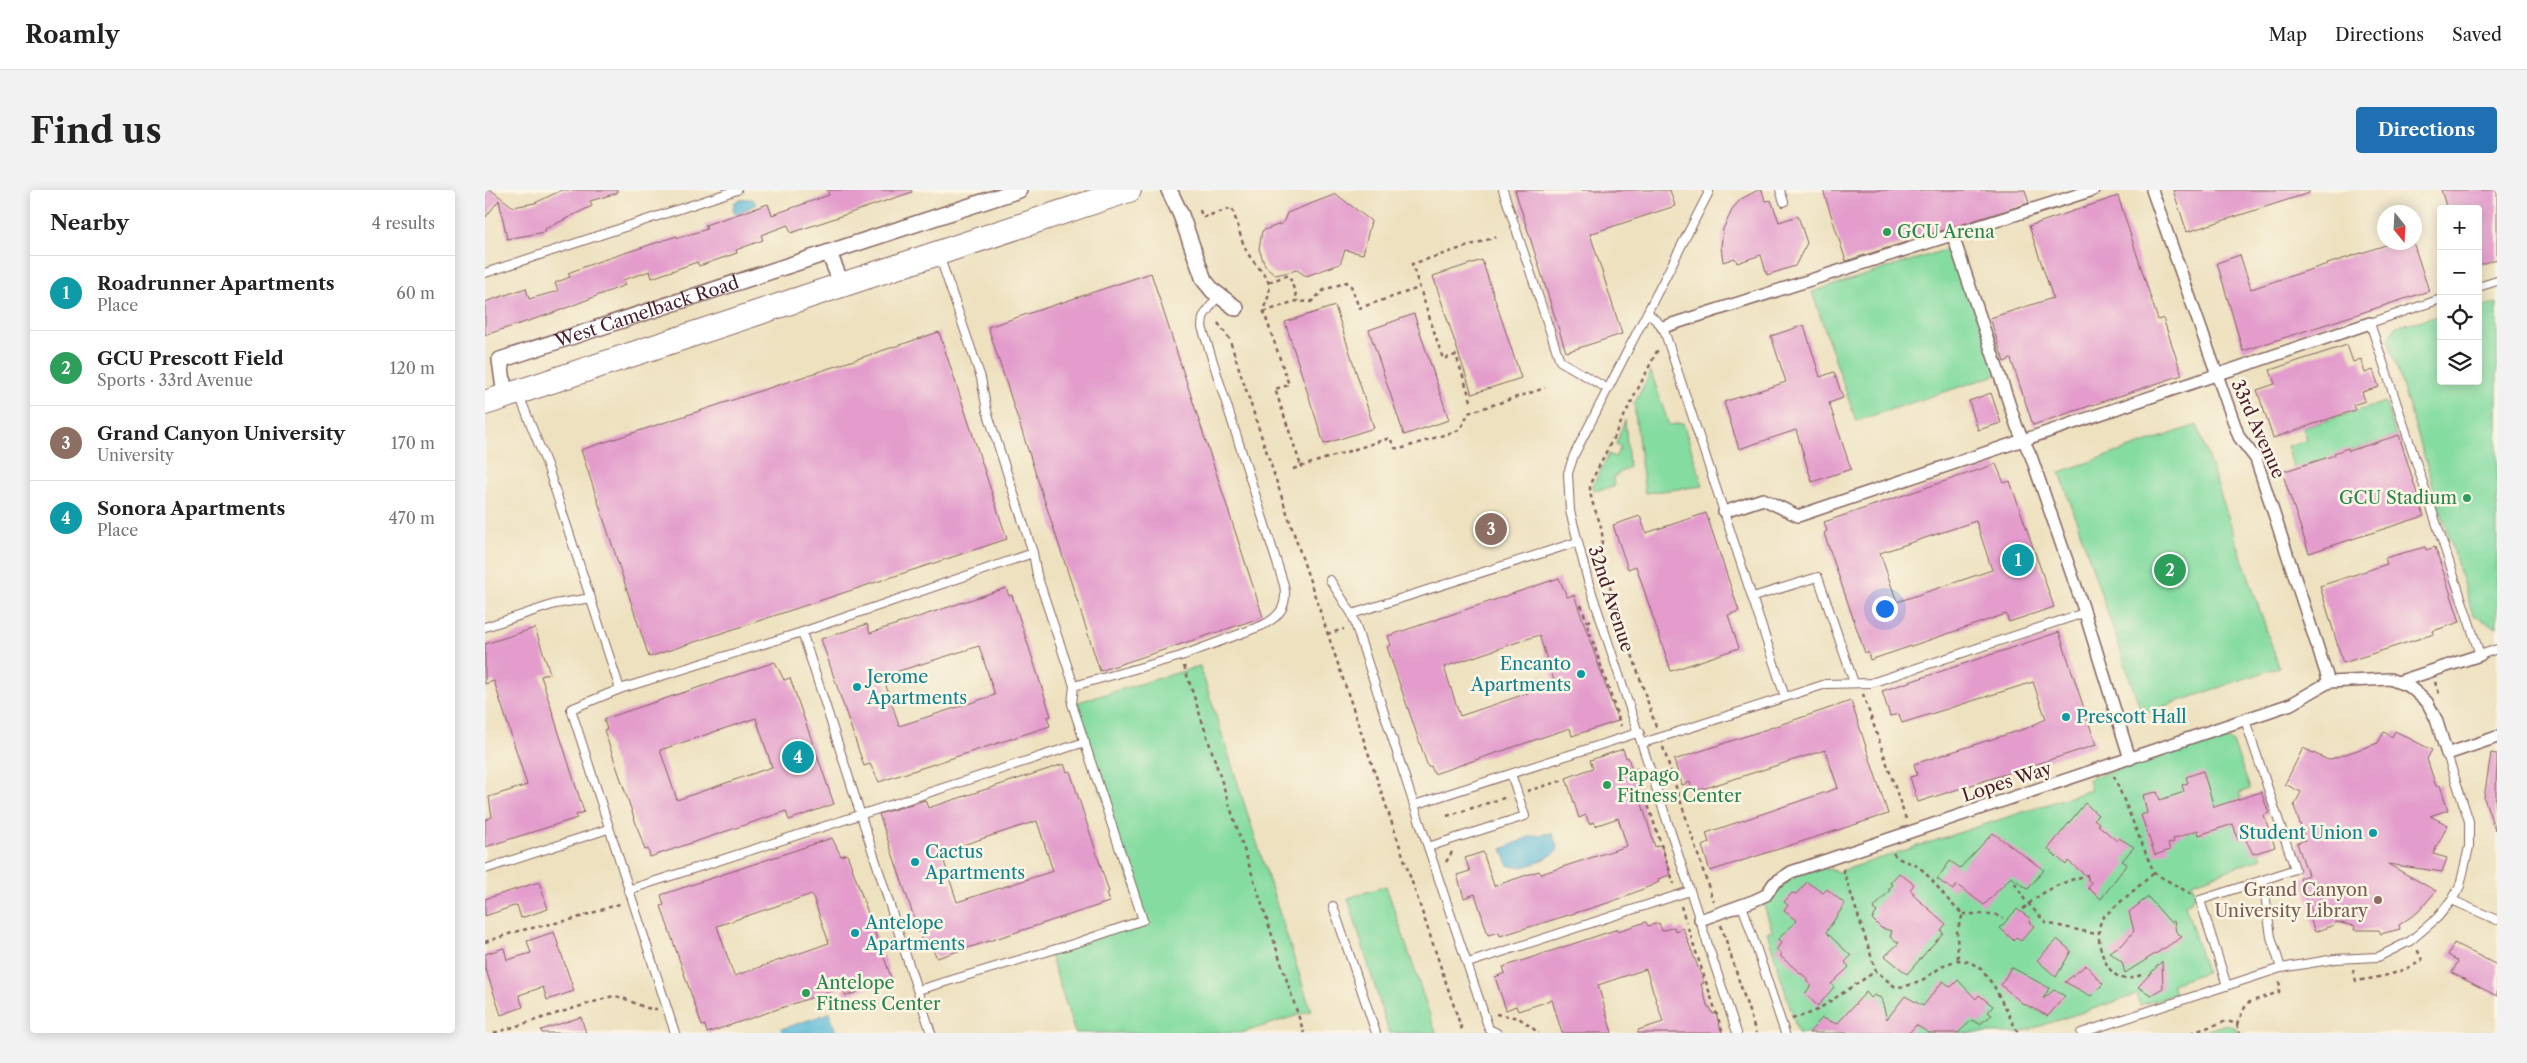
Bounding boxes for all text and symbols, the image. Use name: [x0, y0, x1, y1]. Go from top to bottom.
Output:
text: Roamly: [25, 20, 119, 49]
text: Map: [2268, 24, 2307, 46]
text: Directions: [2335, 24, 2424, 46]
text: Saved: [2452, 24, 2502, 46]
button: Directions: [2356, 107, 2497, 153]
text: Find us: [30, 109, 162, 152]
north arrow: [2377, 205, 2422, 250]
map controls: [2437, 205, 2482, 385]
button: +: [2437, 205, 2482, 250]
text: Nearby: [50, 210, 129, 235]
text: 4 results: [372, 213, 435, 233]
place label: GCU Arena: [1897, 221, 1995, 243]
marker: GCU Arena: [1881, 226, 1893, 238]
button: −: [2437, 250, 2482, 295]
text: Roadrunner Apartments: [97, 272, 335, 295]
street label: West Camelback Road: [551, 272, 742, 353]
text: 1: [62, 283, 70, 303]
text: 60 m: [396, 283, 435, 303]
text: Place: [97, 295, 138, 315]
button: locate: [2437, 295, 2482, 340]
button: layers: [2437, 340, 2482, 385]
text: GCU Prescott Field: [97, 347, 284, 370]
text: 2: [61, 358, 71, 378]
text: 120 m: [390, 358, 435, 378]
text: Sports · 33rd Avenue: [97, 370, 253, 390]
street label: 33rd Avenue: [2226, 376, 2290, 482]
text: Grand Canyon University: [97, 422, 345, 445]
text: 3: [61, 433, 71, 453]
text: 170 m: [391, 433, 435, 453]
text: University: [97, 445, 174, 465]
place label: GCU Stadium: [2339, 487, 2457, 509]
marker: GCU Stadium: [2461, 492, 2473, 504]
text: Sonora Apartments: [97, 497, 285, 520]
text: 4: [61, 508, 71, 528]
text: 470 m: [389, 508, 435, 528]
pin: 3: [1475, 510, 1507, 548]
text: Place: [97, 520, 138, 540]
pin: 1: [2002, 541, 2034, 579]
street label: 32nd Avenue: [1583, 543, 1639, 655]
pin: 2: [2154, 551, 2186, 589]
your location: [1872, 596, 1898, 622]
place label: Encanto Apartments: [1470, 653, 1571, 696]
place label: Jerome Apartments: [864, 666, 967, 709]
marker: Encanto Apartments: [1575, 668, 1587, 680]
marker: Jerome Apartments: [851, 681, 863, 693]
place label: Prescott Hall: [2076, 706, 2187, 728]
marker: Prescott Hall: [2060, 711, 2072, 723]
pin: 4: [782, 738, 814, 776]
street label: Lopes Way: [1959, 757, 2056, 807]
place label: Papago Fitness Center: [1617, 764, 1742, 807]
marker: Papago Fitness Center: [1601, 779, 1613, 791]
place label: Student Union: [2239, 822, 2363, 844]
marker: Student Union: [2367, 827, 2379, 839]
place label: Cactus Apartments: [924, 841, 1025, 884]
marker: Cactus Apartments: [909, 856, 921, 868]
place label: Grand Canyon University Library: [2214, 879, 2369, 922]
marker: Grand Canyon University Library: [2372, 894, 2384, 906]
place label: Antelope Apartments: [864, 912, 965, 955]
marker: Antelope Apartments: [849, 927, 861, 939]
place label: Antelope Fitness Center: [815, 972, 941, 1015]
marker: Antelope Fitness Center: [800, 987, 812, 999]

